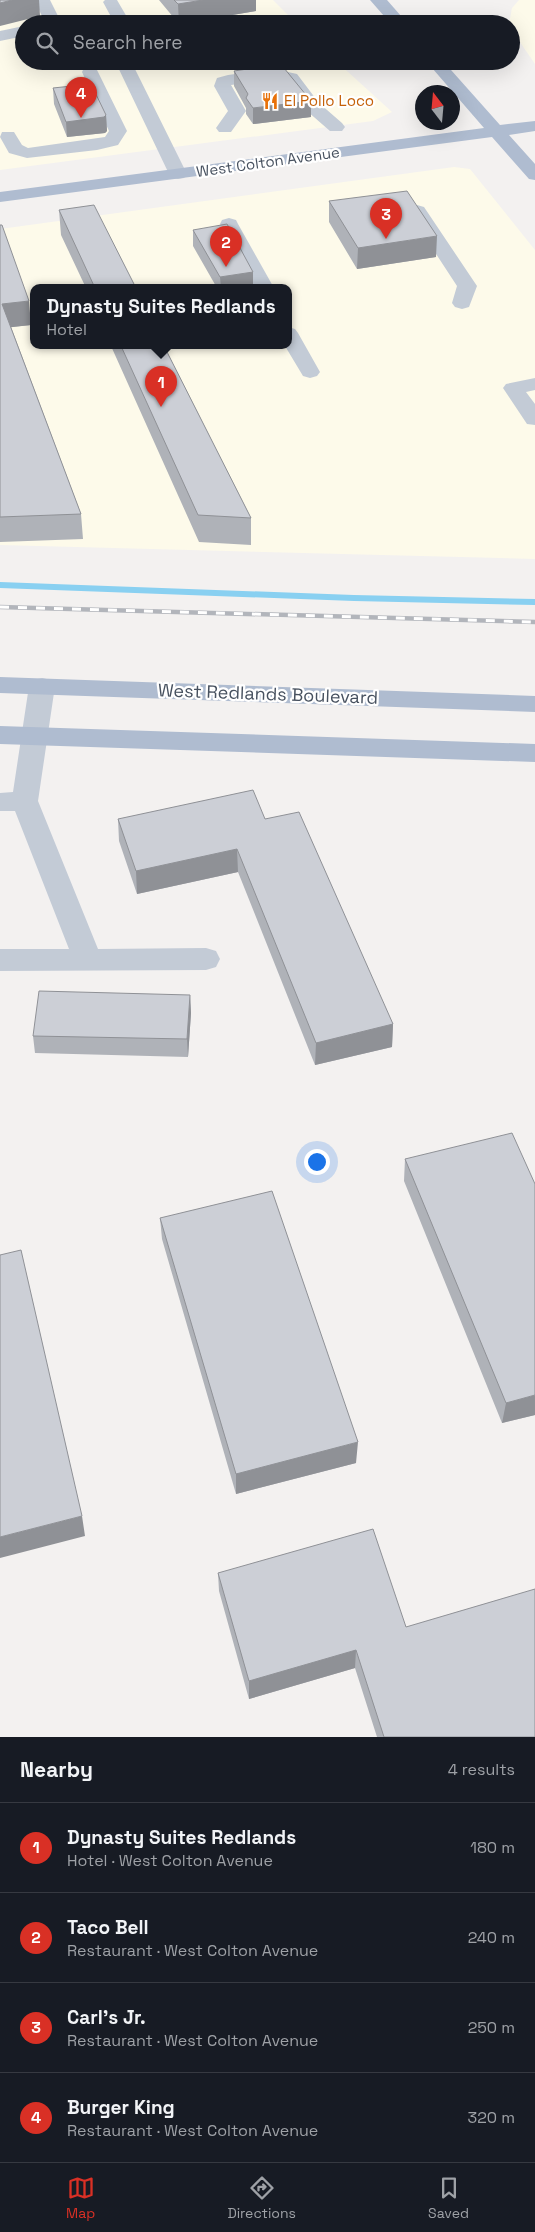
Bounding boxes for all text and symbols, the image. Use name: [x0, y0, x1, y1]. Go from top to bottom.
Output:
search box: [15, 15, 520, 70]
icon: search: [33, 29, 61, 57]
text: Search here: [73, 30, 183, 55]
pin: 4: [65, 77, 97, 118]
north arrow: [415, 85, 460, 130]
restaurant icon: El Pollo Loco: [260, 91, 280, 111]
place label: El Pollo Loco: [284, 91, 374, 110]
street label: West Colton Avenue: [195, 142, 341, 181]
pin: 3: [370, 198, 402, 239]
pin: 2: [210, 226, 242, 267]
popup: [30, 284, 292, 349]
text: Dynasty Suites Redlands: [46, 294, 276, 319]
text: Hotel: [46, 319, 87, 340]
pin: 1: [145, 366, 177, 407]
street label: West Redlands Boulevard: [158, 678, 378, 709]
your location: [304, 1149, 330, 1175]
text: Nearby: [20, 1756, 93, 1783]
text: 4 results: [448, 1759, 515, 1780]
text: Dynasty Suites Redlands: [67, 1825, 296, 1850]
text: 1: [32, 1837, 40, 1858]
text: 180 m: [470, 1837, 515, 1858]
text: Hotel · West Colton Avenue: [67, 1850, 273, 1871]
text: Taco Bell: [67, 1915, 149, 1940]
text: 2: [31, 1927, 41, 1948]
text: 240 m: [468, 1927, 515, 1948]
text: Restaurant · West Colton Avenue: [67, 1940, 318, 1961]
text: Carl's Jr.: [67, 2005, 146, 2030]
text: 3: [31, 2017, 41, 2038]
text: 250 m: [468, 2017, 515, 2038]
text: Restaurant · West Colton Avenue: [67, 2030, 318, 2051]
text: Burger King: [67, 2095, 175, 2120]
text: 4: [31, 2107, 41, 2128]
text: 320 m: [468, 2107, 515, 2128]
text: Restaurant · West Colton Avenue: [67, 2120, 318, 2141]
tab: Map: [66, 2174, 95, 2222]
tab: Directions: [227, 2174, 296, 2222]
tab: Saved: [428, 2174, 469, 2222]

